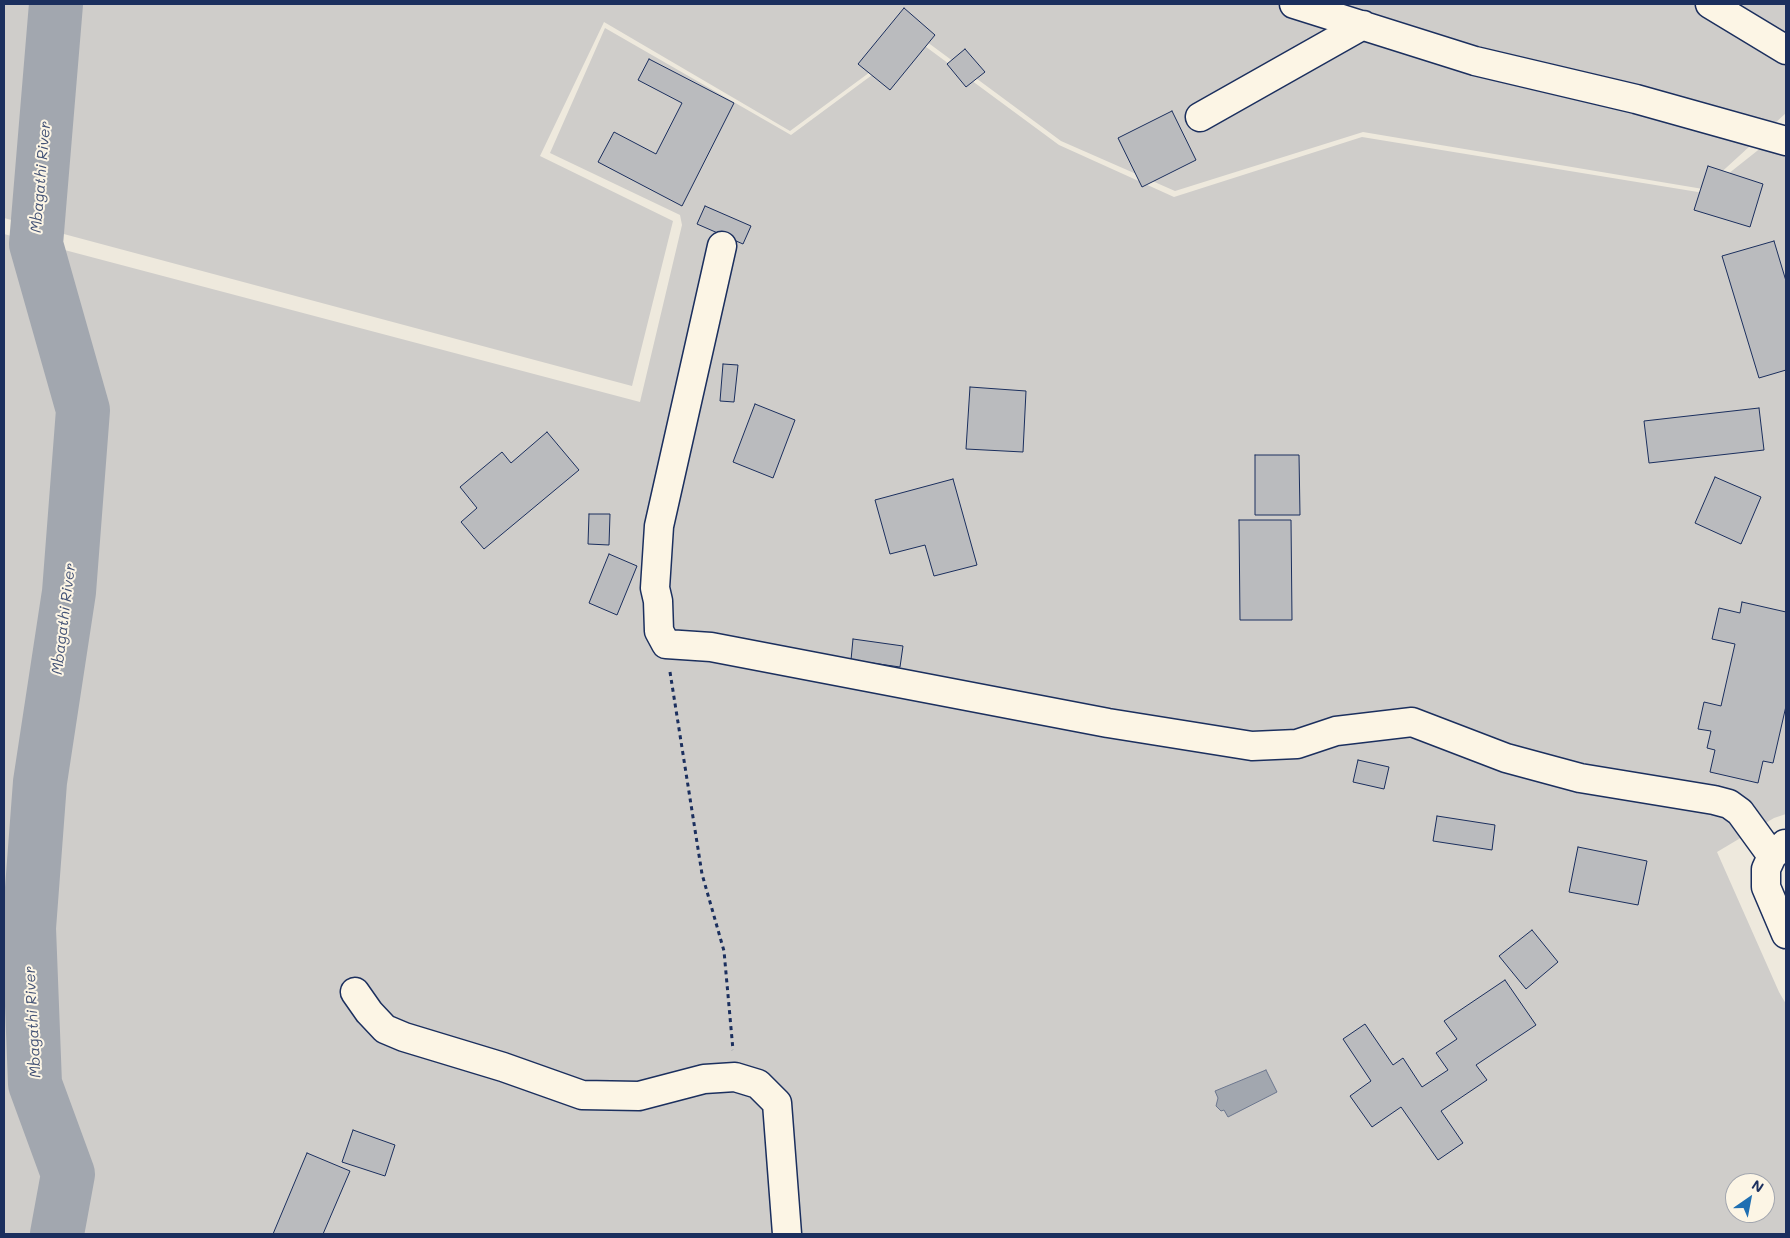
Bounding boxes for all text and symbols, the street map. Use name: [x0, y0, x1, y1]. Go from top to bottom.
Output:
water label: Mbagathi River: [27, 120, 55, 234]
water label: Mbagathi River: [48, 562, 80, 676]
water label: Mbagathi River: [21, 965, 45, 1079]
north arrow: [1725, 1173, 1775, 1223]
text: N: [1748, 1175, 1768, 1197]

